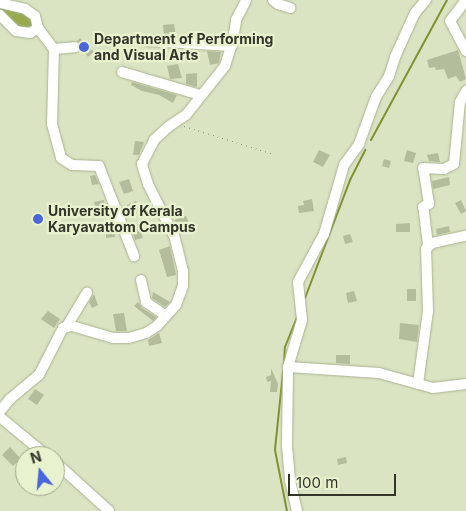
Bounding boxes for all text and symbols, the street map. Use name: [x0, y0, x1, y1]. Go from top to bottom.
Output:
place label: Department of Performing and Visual Arts: [94, 31, 273, 64]
marker: Department of Performing and Visual Arts: [78, 41, 90, 53]
place label: University of Kerala Karyavattom Campus: [48, 203, 196, 236]
marker: University of Kerala Karyavattom Campus: [32, 213, 44, 225]
north arrow: [15, 446, 65, 496]
text: N: [28, 447, 43, 467]
scale bar: [291, 464, 398, 496]
text: 100 m: [296, 473, 338, 492]

